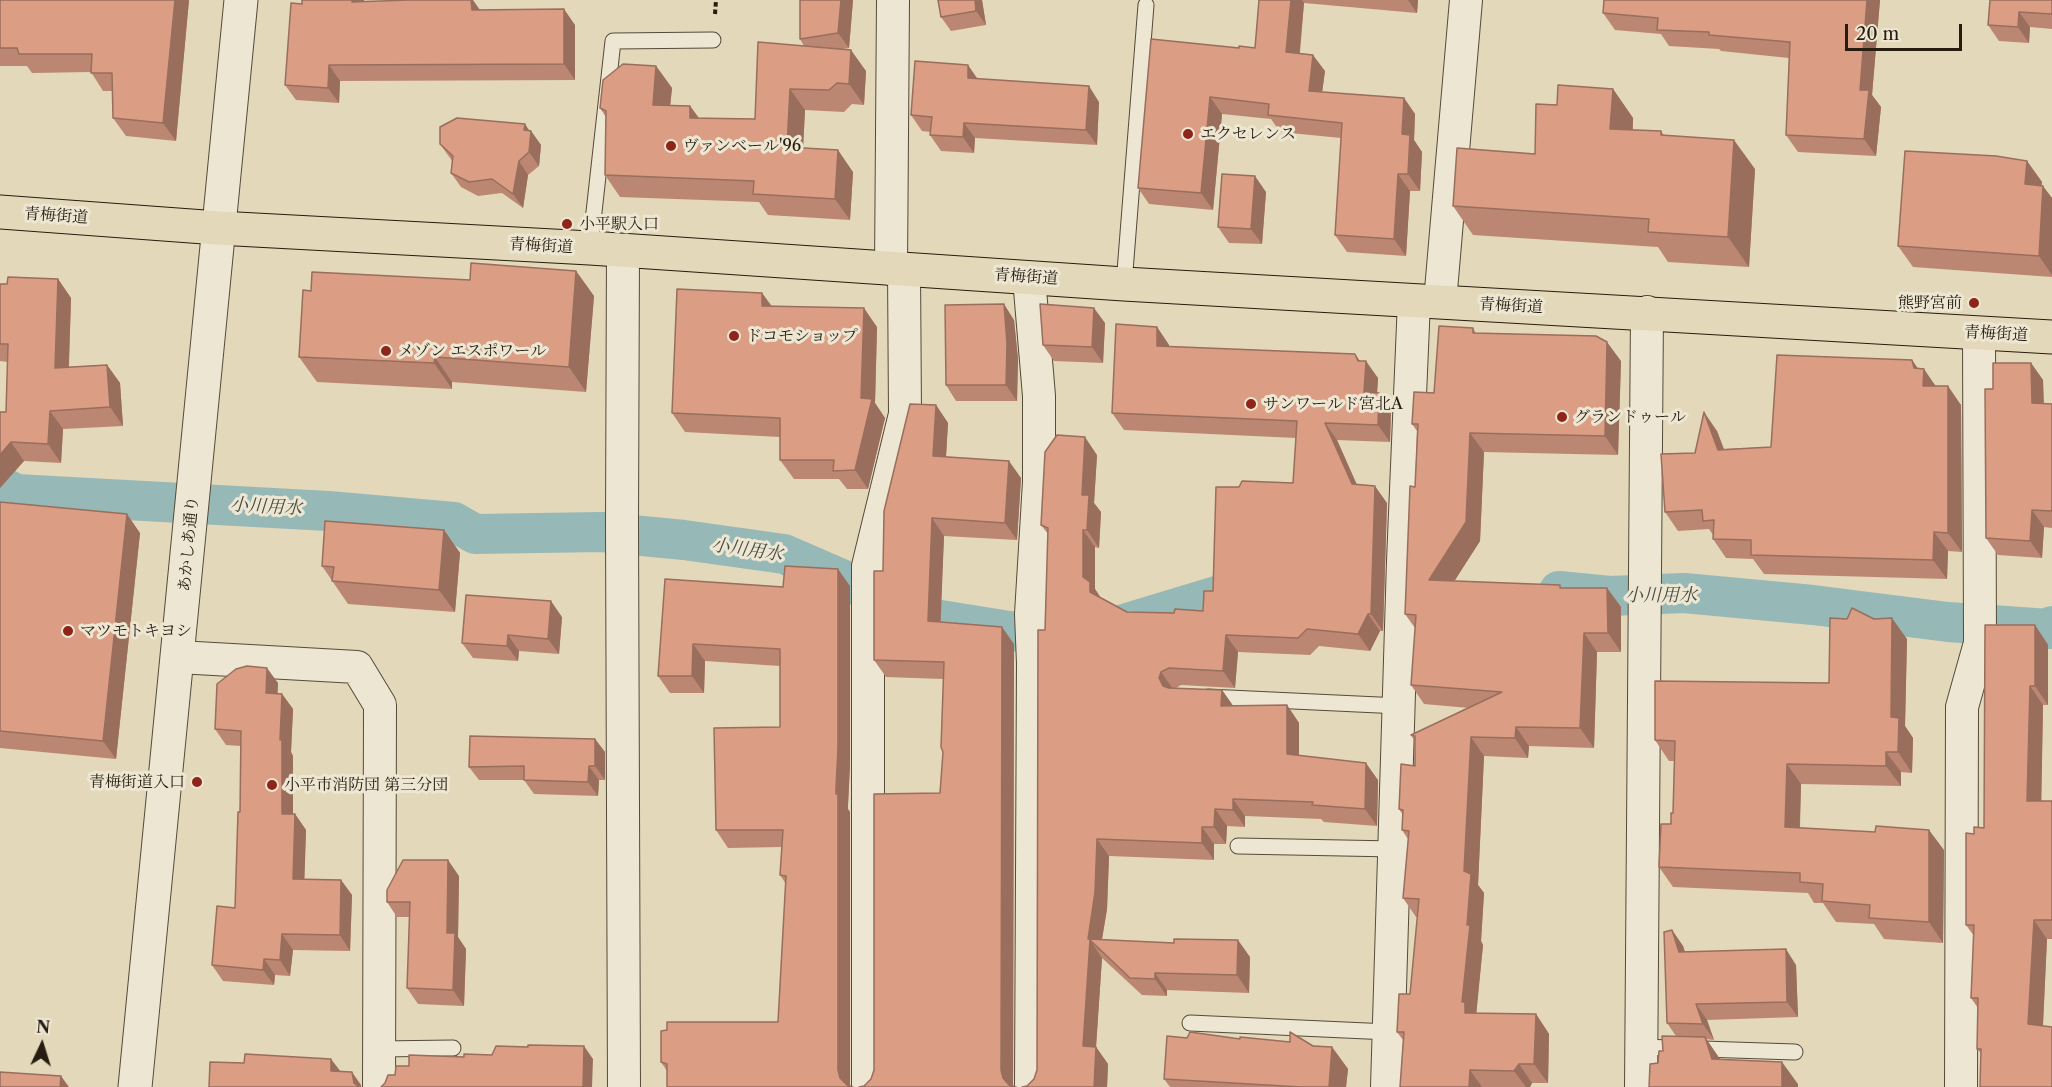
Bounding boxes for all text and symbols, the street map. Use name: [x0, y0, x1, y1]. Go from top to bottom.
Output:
scale bar: [1848, 12, 1965, 50]
text: 20 m: [1856, 23, 1899, 45]
place label: エクセレンス: [1200, 124, 1296, 144]
marker: エクセレンス: [1181, 127, 1195, 141]
place label: ヴァンベール'96: [683, 136, 801, 156]
marker: ヴァンベール'96: [664, 139, 678, 153]
street label: 青梅街道: [23, 204, 89, 228]
place label: 小平駅入口: [579, 214, 659, 234]
marker: 小平駅入口: [560, 217, 574, 231]
street label: 青梅街道: [509, 235, 573, 257]
street label: 青梅街道: [993, 265, 1059, 289]
place label: 熊野宮前: [1898, 293, 1962, 313]
street label: 青梅街道: [1479, 295, 1543, 317]
marker: 熊野宮前: [1967, 296, 1981, 310]
street label: 青梅街道: [1964, 323, 2028, 345]
place label: ドコモショップ: [746, 326, 858, 346]
marker: ドコモショップ: [727, 329, 741, 343]
place label: メゾン エスポワール: [398, 341, 546, 361]
marker: メゾン エスポワール: [379, 344, 393, 358]
place label: サンワールド宮北A: [1263, 394, 1403, 414]
marker: サンワールド宮北A: [1244, 397, 1258, 411]
place label: グランドゥール: [1574, 407, 1686, 427]
marker: グランドゥール: [1555, 410, 1569, 424]
water label: 小川用水: [229, 494, 303, 520]
street label: あかしあ通り: [175, 495, 203, 593]
water label: 小川用水: [710, 534, 784, 566]
water label: 小川用水: [1625, 585, 1697, 607]
place label: マツモトキヨシ: [80, 621, 192, 641]
marker: マツモトキヨシ: [61, 624, 75, 638]
place label: 青梅街道入口: [89, 772, 185, 792]
marker: 青梅街道入口: [190, 775, 204, 789]
place label: 小平市消防団 第三分団: [284, 775, 448, 795]
marker: 小平市消防団 第三分団: [265, 778, 279, 792]
north arrow: [12, 1015, 72, 1075]
text: N: [36, 1017, 51, 1038]

